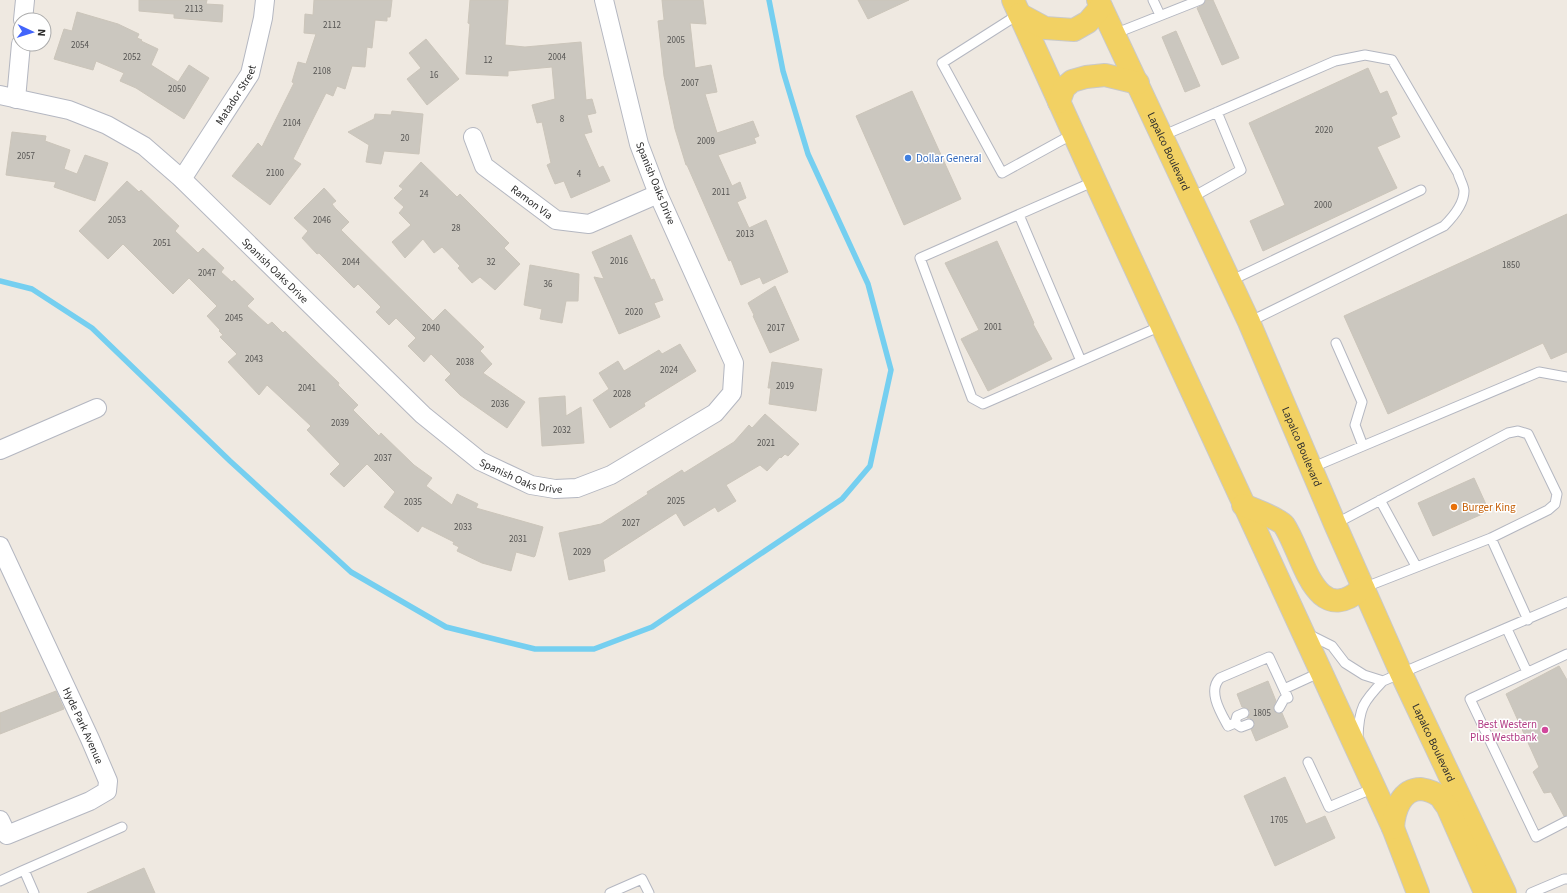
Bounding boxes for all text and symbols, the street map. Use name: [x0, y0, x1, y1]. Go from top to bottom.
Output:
house number: 2113: [185, 3, 203, 16]
north arrow: [12, 12, 52, 52]
house number: 2112: [323, 19, 341, 32]
text: N: [34, 28, 49, 37]
house number: 2005: [667, 34, 685, 47]
house number: 2054: [71, 39, 89, 52]
house number: 2052: [123, 51, 141, 64]
house number: 2004: [548, 51, 566, 64]
house number: 12: [484, 54, 493, 67]
street label: Matador Street: [212, 63, 260, 128]
house number: 2108: [313, 65, 331, 78]
house number: 16: [430, 69, 439, 82]
house number: 2007: [681, 77, 699, 90]
house number: 2050: [168, 83, 186, 96]
street label: Lapalco Boulevard: [1144, 110, 1193, 193]
house number: 8: [560, 113, 565, 126]
house number: 2104: [283, 117, 301, 130]
house number: 2020: [1315, 124, 1333, 137]
house number: 20: [401, 132, 410, 145]
house number: 2009: [697, 135, 715, 148]
street label: Spanish Oaks Drive: [632, 140, 679, 227]
house number: 2057: [17, 150, 35, 163]
place label: Dollar General: [916, 151, 982, 166]
marker: Dollar General: [903, 153, 913, 163]
house number: 2100: [266, 167, 284, 180]
house number: 4: [577, 168, 582, 181]
street label: Ramon Via: [508, 182, 556, 223]
house number: 2011: [712, 186, 730, 199]
house number: 24: [420, 188, 429, 201]
house number: 2000: [1314, 199, 1332, 212]
house number: 2053: [108, 214, 126, 227]
house number: 2046: [313, 214, 331, 227]
house number: 28: [452, 222, 461, 235]
house number: 2013: [736, 228, 754, 241]
street label: Spanish Oaks Drive: [238, 235, 312, 307]
house number: 2051: [153, 237, 171, 250]
house number: 2016: [610, 255, 628, 268]
house number: 2044: [342, 256, 360, 269]
house number: 32: [487, 256, 496, 269]
house number: 1850: [1502, 259, 1520, 272]
house number: 2047: [198, 267, 216, 280]
house number: 36: [544, 278, 553, 291]
house number: 2020: [625, 306, 643, 319]
house number: 2045: [225, 312, 243, 325]
house number: 2001: [984, 321, 1002, 334]
house number: 2040: [422, 322, 440, 335]
house number: 2017: [767, 322, 785, 335]
house number: 2043: [245, 353, 263, 366]
house number: 2038: [456, 356, 474, 369]
house number: 2024: [660, 364, 678, 377]
house number: 2019: [776, 380, 794, 393]
house number: 2041: [298, 382, 316, 395]
house number: 2028: [613, 388, 631, 401]
house number: 2036: [491, 398, 509, 411]
street label: Lapalco Boulevard: [1278, 405, 1325, 489]
house number: 2039: [331, 417, 349, 430]
house number: 2032: [553, 424, 571, 437]
house number: 2021: [757, 437, 775, 450]
house number: 2037: [374, 452, 392, 465]
street label: Spanish Oaks Drive: [477, 455, 563, 497]
house number: 2025: [667, 495, 685, 508]
house number: 2035: [404, 496, 422, 509]
place label: Burger King: [1462, 500, 1516, 515]
marker: Burger King: [1449, 502, 1459, 512]
house number: 2027: [622, 517, 640, 530]
house number: 2033: [454, 521, 472, 534]
house number: 2031: [509, 533, 527, 546]
house number: 2029: [573, 546, 591, 559]
street label: Hyde Park Avenue: [59, 685, 107, 767]
street label: Lapalco Boulevard: [1408, 701, 1458, 784]
house number: 1805: [1253, 707, 1271, 720]
place label: Best Western Plus Westbank: [1470, 717, 1538, 745]
marker: Best Western Plus Westbank: [1540, 725, 1550, 735]
house number: 1705: [1270, 814, 1288, 827]

